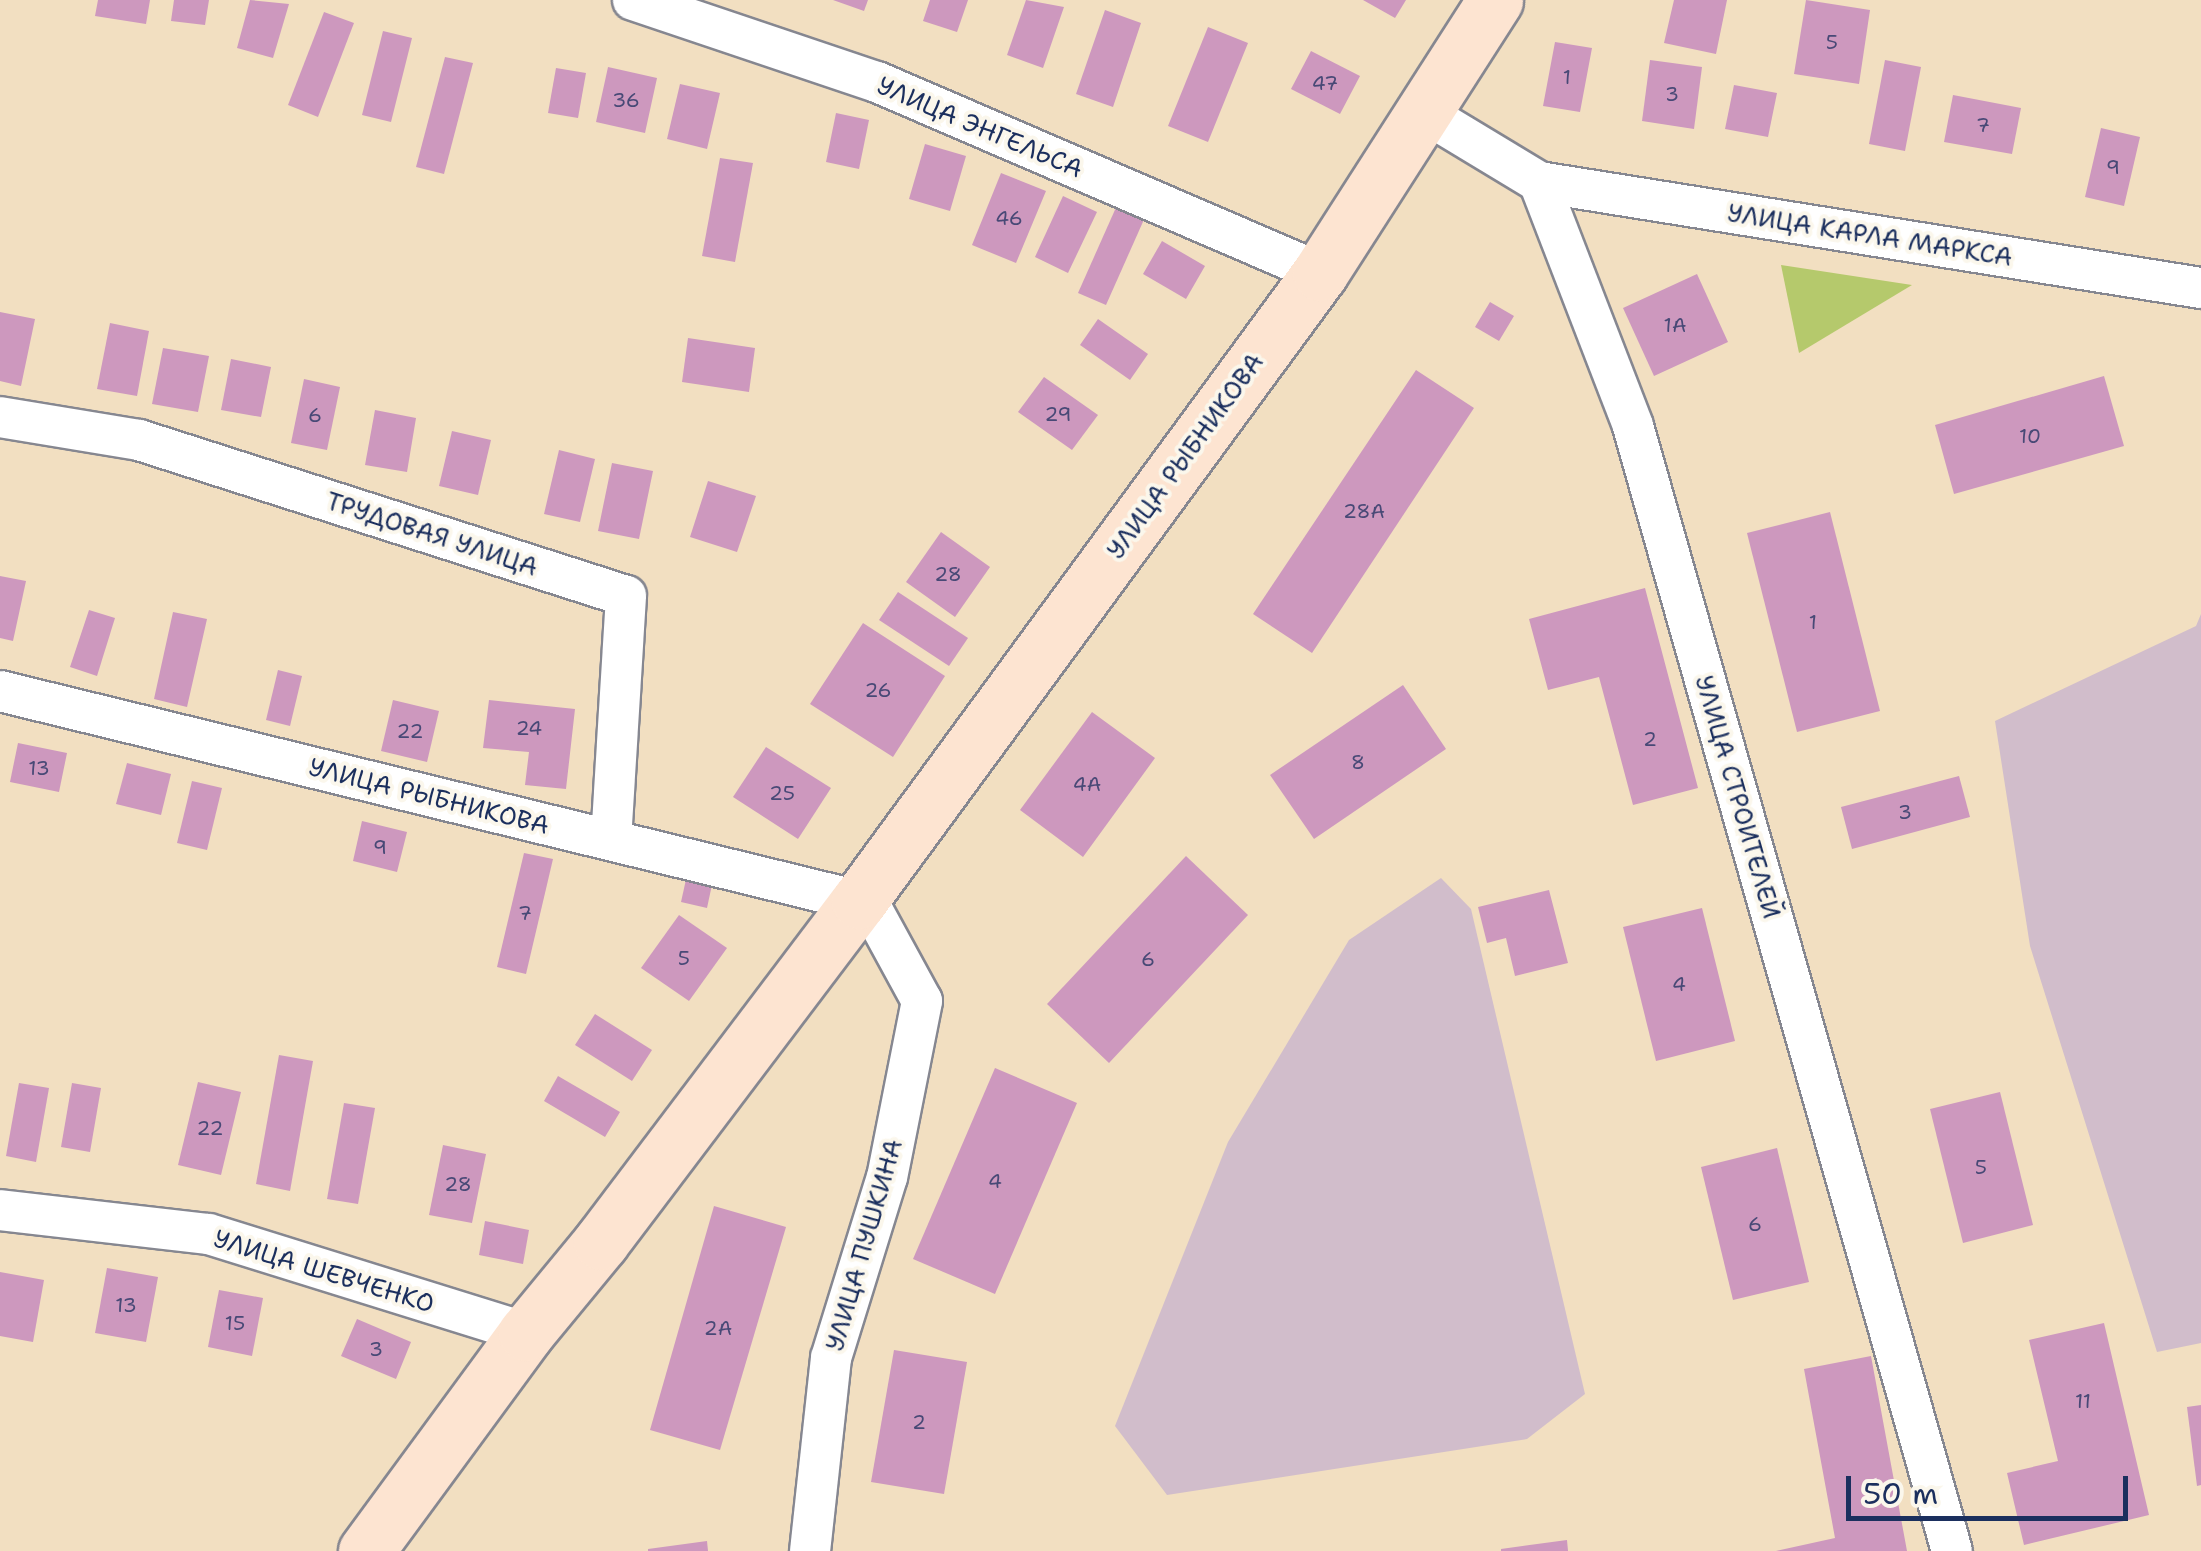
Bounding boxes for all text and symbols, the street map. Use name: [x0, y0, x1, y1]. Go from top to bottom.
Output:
house number: 5: [1826, 30, 1838, 54]
house number: 1: [1563, 65, 1571, 89]
street label: УЛИЦА ЭНГЕЛЬСА: [873, 70, 1087, 184]
house number: 47: [1312, 71, 1338, 95]
house number: 3: [1665, 82, 1679, 106]
house number: 36: [612, 88, 640, 112]
house number: 7: [1976, 113, 1990, 137]
house number: 9: [2106, 155, 2120, 179]
street label: УЛИЦА КАРЛА МАРКСА: [1725, 198, 2015, 272]
house number: 46: [995, 206, 1023, 230]
house number: 1А: [1664, 313, 1686, 337]
street label: УЛИЦА РЫБНИКОВА: [1100, 347, 1270, 565]
house number: 29: [1045, 402, 1071, 426]
house number: 6: [308, 403, 322, 427]
house number: 10: [2019, 424, 2041, 448]
street label: ТРУДОВАЯ УЛИЦА: [322, 486, 542, 582]
house number: 28А: [1343, 499, 1385, 523]
house number: 28: [934, 562, 962, 586]
house number: 1: [1809, 610, 1817, 634]
street label: УЛИЦА СТРОИТЕЛЕЙ: [1689, 672, 1787, 922]
house number: 26: [864, 678, 892, 702]
house number: 24: [516, 716, 542, 740]
house number: 22: [397, 719, 423, 743]
house number: 2: [1643, 727, 1657, 751]
house number: 8: [1351, 750, 1365, 774]
street label: УЛИЦА РЫБНИКОВА: [306, 752, 552, 840]
house number: 13: [28, 756, 50, 780]
house number: 4А: [1073, 772, 1101, 796]
house number: 25: [769, 781, 795, 805]
house number: 3: [1898, 800, 1912, 824]
house number: 9: [373, 835, 387, 859]
house number: 7: [518, 901, 532, 925]
house number: 5: [678, 946, 690, 970]
house number: 6: [1141, 947, 1155, 971]
house number: 4: [1672, 972, 1686, 996]
house number: 22: [197, 1116, 223, 1140]
street label: УЛИЦА ПУШКИНА: [819, 1136, 909, 1354]
house number: 5: [1975, 1155, 1987, 1179]
house number: 4: [988, 1169, 1002, 1193]
house number: 28: [444, 1172, 472, 1196]
house number: 6: [1748, 1212, 1762, 1236]
street label: УЛИЦА ШЕВЧЕНКО: [210, 1223, 438, 1319]
house number: 13: [115, 1293, 137, 1317]
house number: 15: [225, 1311, 245, 1335]
house number: 2А: [704, 1316, 732, 1340]
house number: 3: [369, 1337, 383, 1361]
house number: 11: [2075, 1389, 2091, 1413]
house number: 2: [912, 1410, 926, 1434]
scale bar: [1851, 1456, 2134, 1518]
text: 50 m: [1863, 1473, 1938, 1514]

